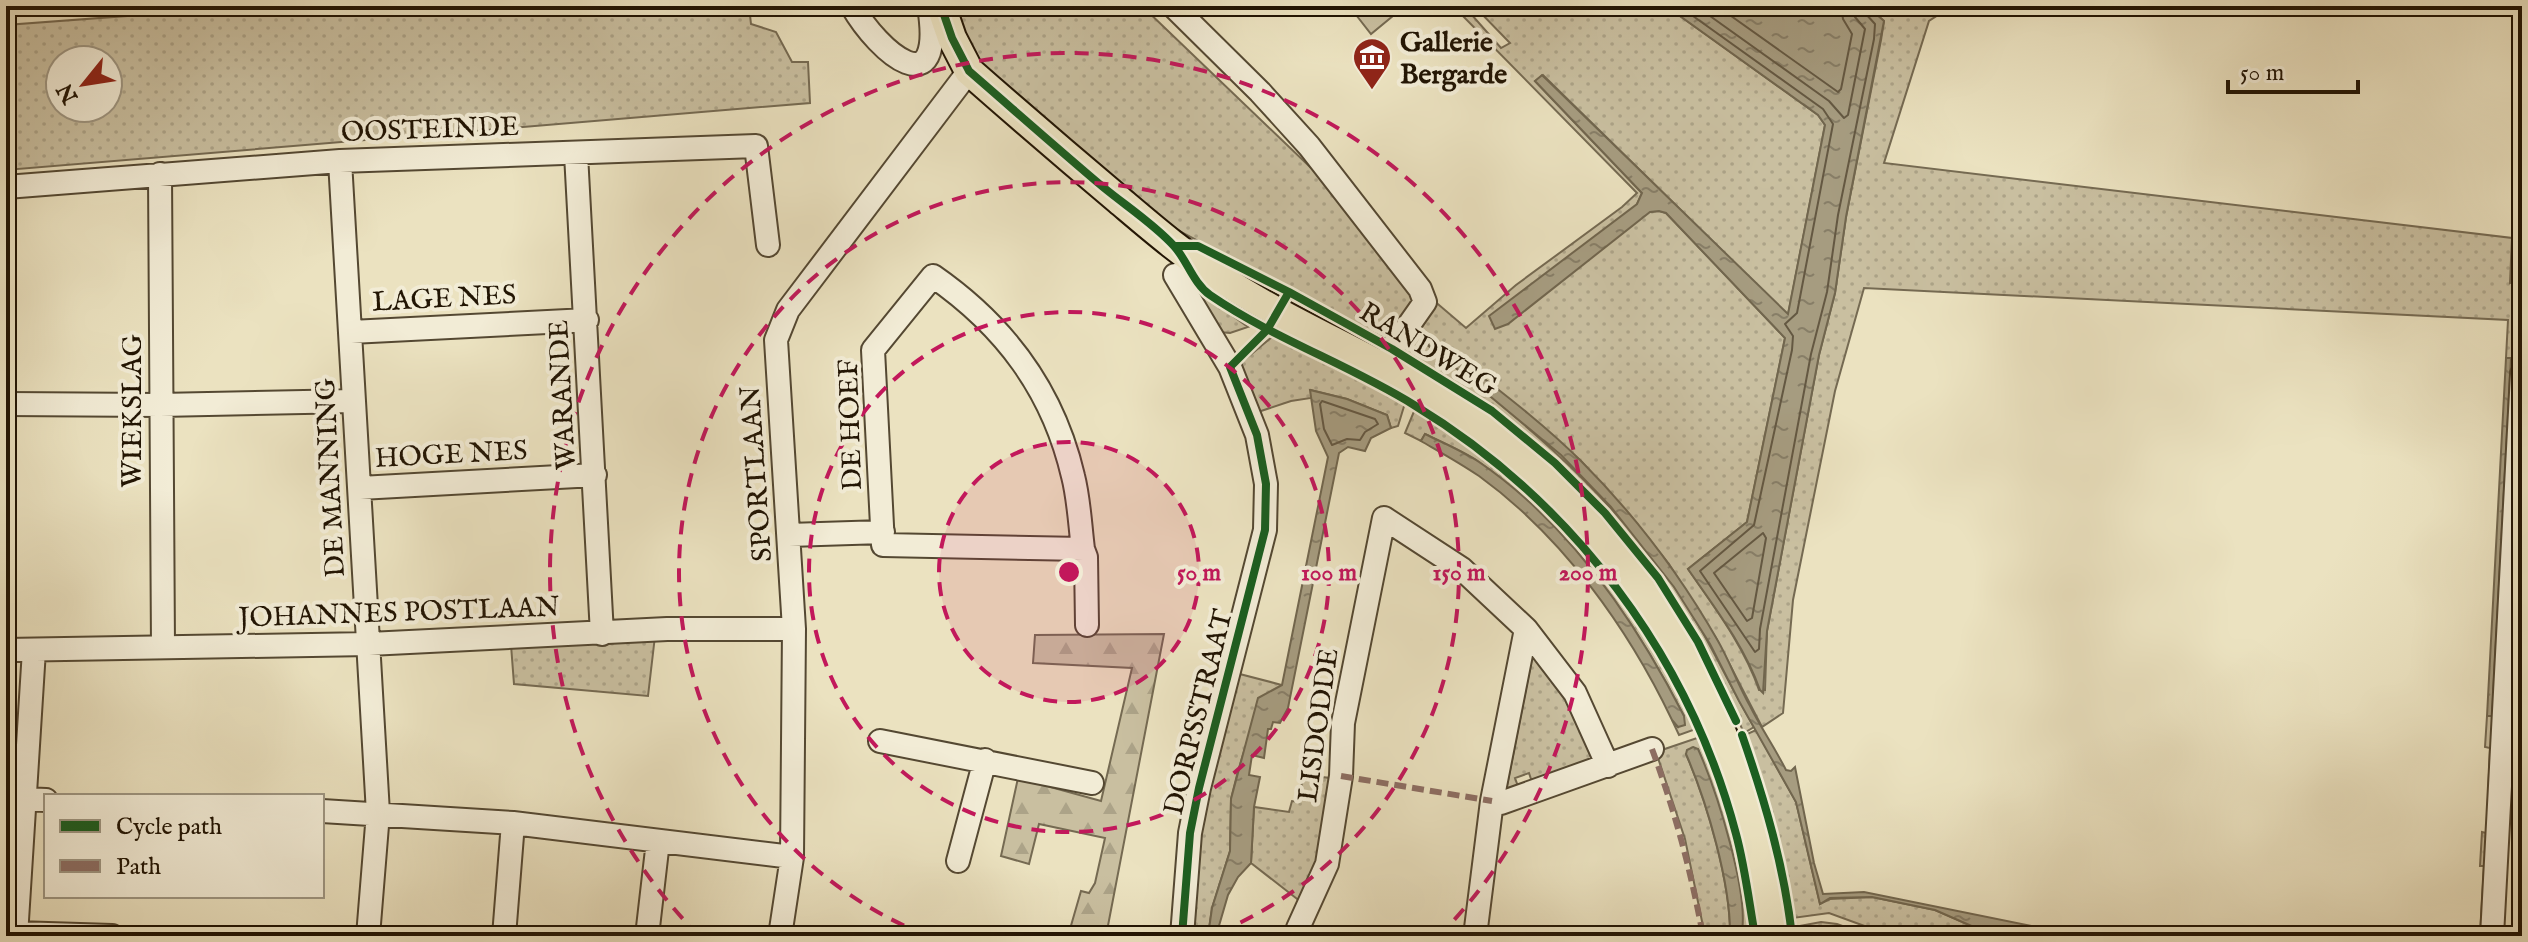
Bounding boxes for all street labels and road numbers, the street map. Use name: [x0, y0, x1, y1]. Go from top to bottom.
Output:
street label: OOSTEINDE: [340, 110, 520, 151]
street label: LAGE NES: [371, 278, 517, 321]
street label: RANDWEG: [1352, 295, 1504, 405]
street label: WARANDE: [542, 319, 585, 471]
street label: WIEKSLAG: [116, 334, 151, 488]
street label: DE HOEF: [832, 358, 871, 491]
street label: DE MANNING: [309, 377, 354, 578]
street label: SPORTLAAN: [734, 385, 781, 563]
street label: HOGE NES: [374, 434, 528, 477]
street label: JOHANNES POSTLAAN: [235, 590, 560, 637]
street label: DORPSSTRAAT: [1157, 606, 1242, 819]
street label: LISDODDE: [1291, 646, 1348, 805]

